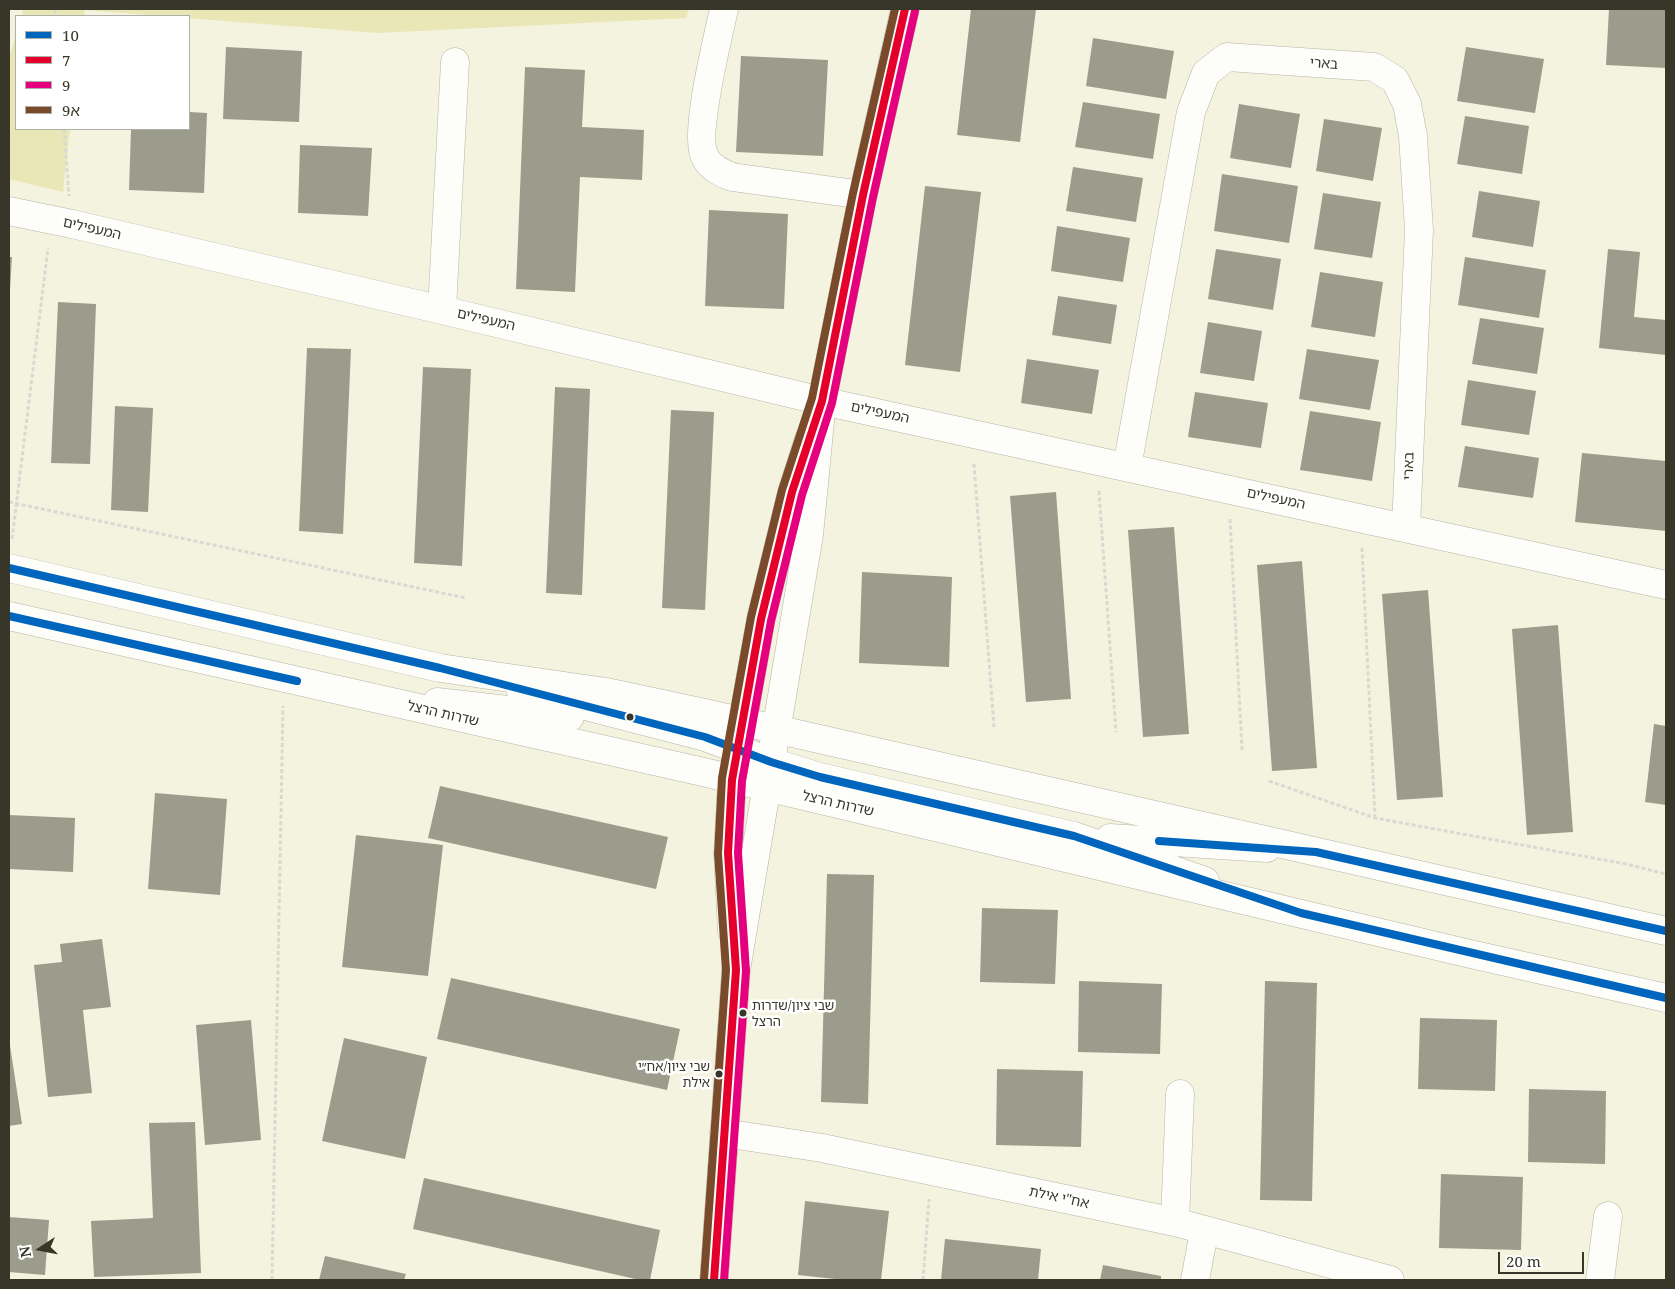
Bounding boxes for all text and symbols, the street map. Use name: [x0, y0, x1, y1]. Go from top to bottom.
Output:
legend: [15, 15, 190, 130]
text: 10: [62, 25, 79, 45]
text: 7: [62, 50, 70, 70]
street label: בארי: [1309, 55, 1339, 73]
text: 9: [62, 75, 70, 95]
text: 9א: [62, 100, 80, 120]
street label: המעפילים: [61, 214, 123, 244]
street label: המעפילים: [455, 305, 517, 335]
street label: המעפילים: [849, 399, 911, 427]
street label: בארי: [1400, 452, 1418, 480]
street label: המעפילים: [1245, 485, 1307, 513]
street label: שדרות הרצל: [405, 698, 481, 730]
unlabelled marker: [625, 712, 635, 722]
street label: שדרות הרצל: [800, 788, 876, 820]
place label: שבי ציון/שדרות הרצל: [752, 998, 834, 1029]
marker: שבי ציון/שדרות הרצל: [738, 1008, 748, 1018]
place label: שבי ציון/אח״י אילת: [638, 1059, 710, 1090]
marker: שבי ציון/אח״י אילת: [714, 1069, 724, 1079]
street label: אח"י אילת: [1027, 1183, 1091, 1213]
north arrow: [15, 1224, 65, 1274]
scale bar: [1500, 1242, 1586, 1274]
text: N: [14, 1245, 35, 1259]
text: 20 m: [1506, 1251, 1541, 1271]

